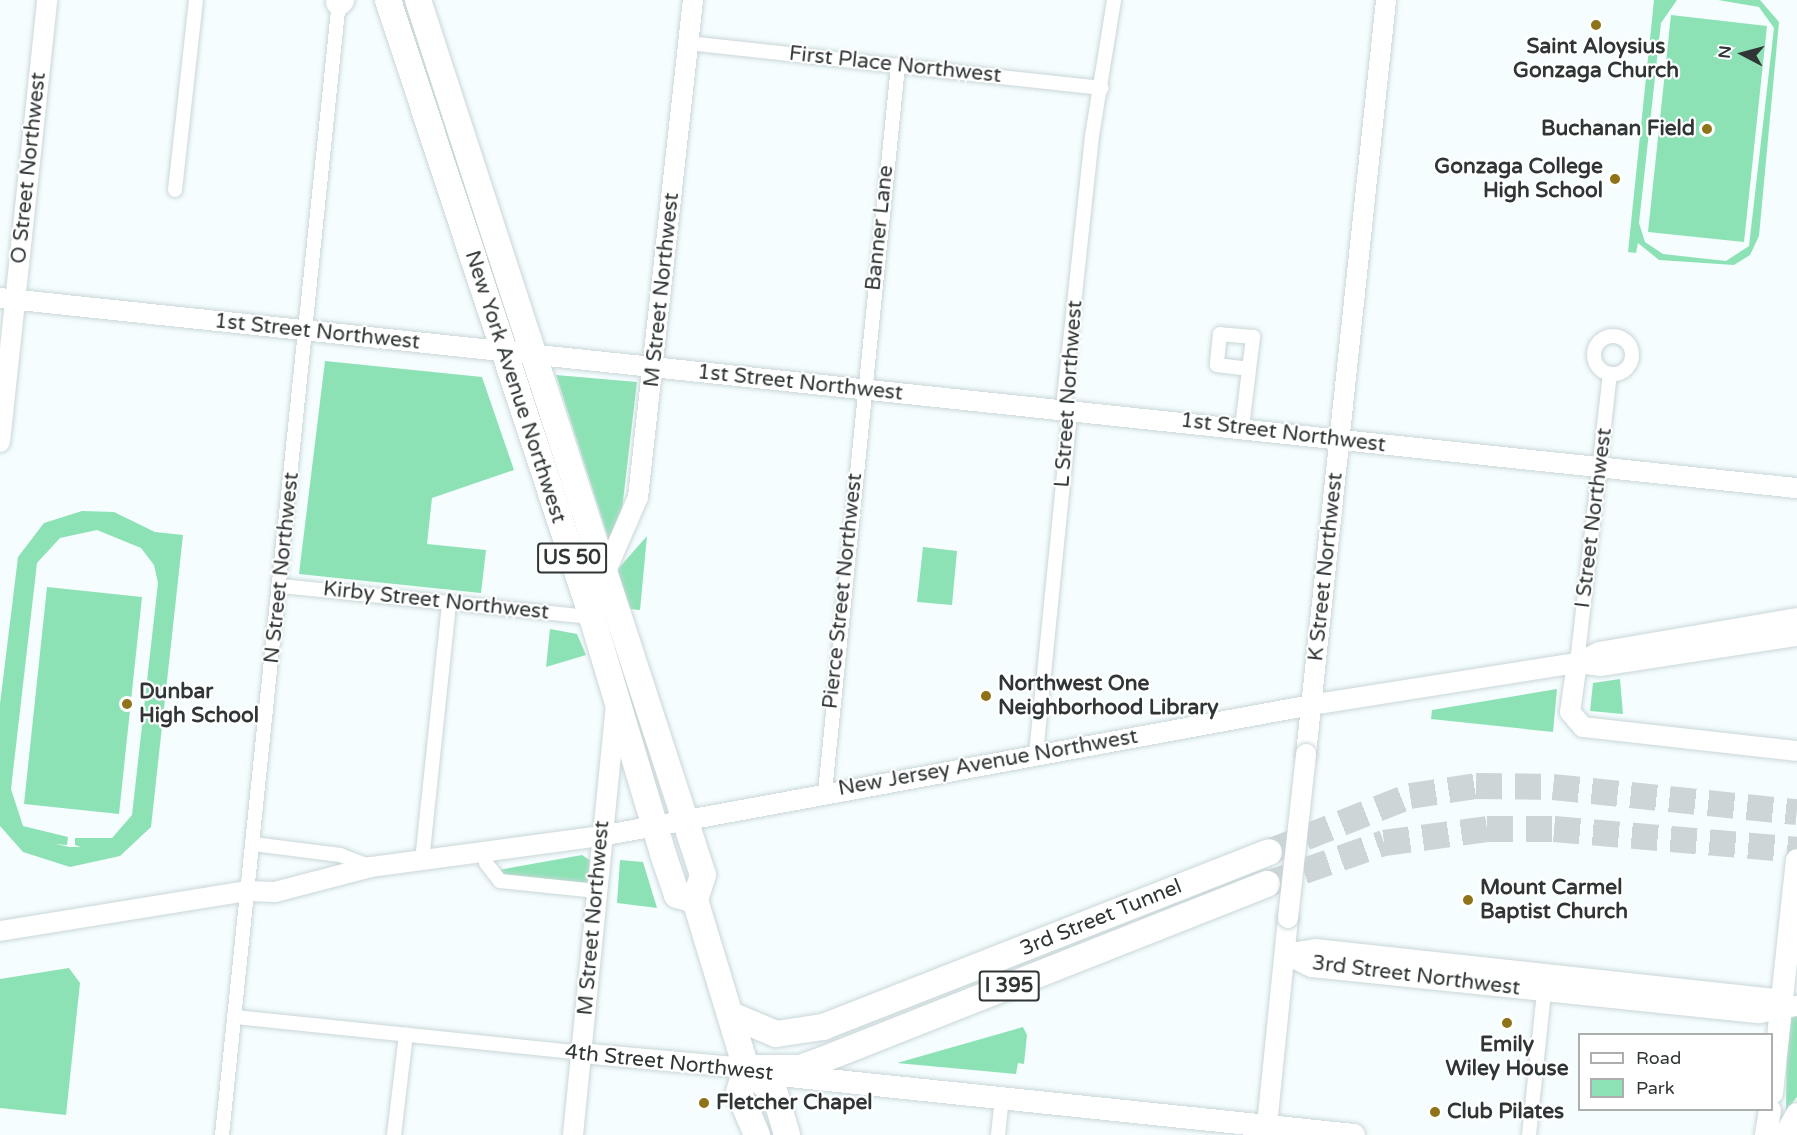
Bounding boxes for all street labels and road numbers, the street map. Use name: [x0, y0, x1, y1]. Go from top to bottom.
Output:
street label: First Place Northwest: [788, 41, 1002, 89]
street label: O Street Northwest: [6, 71, 52, 265]
street label: Banner Lane: [861, 164, 899, 292]
street label: M Street Northwest: [639, 191, 685, 389]
street label: New York Avenue Northwest: [459, 248, 571, 526]
street label: L Street Northwest: [1050, 300, 1088, 488]
street label: 1st Street Northwest: [213, 309, 421, 355]
street label: 1st Street Northwest: [696, 360, 904, 406]
street label: 1st Street Northwest: [1179, 408, 1387, 458]
street label: I Street Northwest: [1570, 426, 1618, 610]
street label: N Street Northwest: [259, 471, 305, 665]
street label: Pierce Street Northwest: [818, 472, 868, 710]
street label: K Street Northwest: [1304, 472, 1348, 662]
road number: US 50: [536, 541, 608, 575]
street label: Kirby Street Northwest: [322, 577, 550, 625]
street label: New Jersey Avenue Northwest: [836, 724, 1140, 802]
street label: M Street Northwest: [573, 819, 615, 1017]
street label: 3rd Street Tunnel: [1016, 874, 1186, 962]
street label: 3rd Street Northwest: [1310, 951, 1522, 1001]
road number: I 395: [978, 969, 1040, 1003]
street label: 4th Street Northwest: [564, 1040, 774, 1086]

